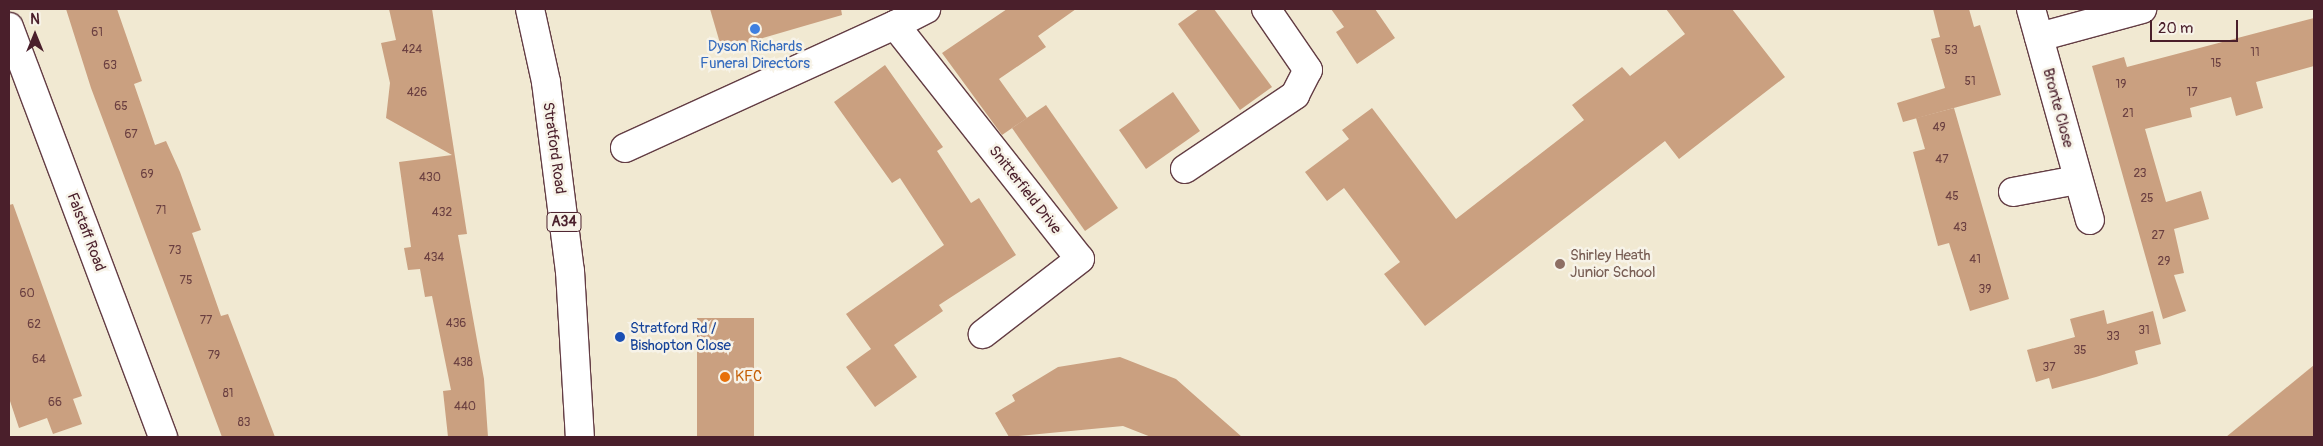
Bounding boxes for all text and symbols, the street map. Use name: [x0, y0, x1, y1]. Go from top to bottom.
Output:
north arrow: [10, 10, 60, 60]
scale bar: [2153, 10, 2240, 42]
text: N: [30, 11, 40, 28]
text: 20 m: [2158, 19, 2193, 38]
marker: Dyson Richards Funeral Directors: [749, 23, 761, 35]
house number: 61: [91, 26, 103, 40]
place label: Dyson Richards Funeral Directors: [700, 37, 810, 72]
house number: 424: [402, 43, 422, 57]
house number: 53: [1944, 44, 1958, 58]
house number: 11: [2250, 46, 2260, 60]
house number: 15: [2210, 57, 2222, 71]
house number: 63: [103, 59, 117, 73]
street label: Bronte Close: [2039, 66, 2077, 150]
house number: 51: [1964, 75, 1976, 89]
house number: 19: [2116, 78, 2126, 92]
house number: 426: [407, 86, 427, 100]
house number: 17: [2186, 86, 2198, 100]
house number: 65: [114, 100, 128, 114]
street label: Stratford Road: [539, 101, 569, 195]
house number: 21: [2122, 107, 2134, 121]
house number: 49: [1932, 121, 1946, 135]
house number: 67: [124, 128, 138, 142]
street label: Snitterfield Drive: [985, 142, 1065, 238]
house number: 47: [1935, 153, 1949, 167]
house number: 23: [2133, 167, 2147, 181]
house number: 69: [140, 168, 154, 182]
house number: 430: [419, 171, 441, 185]
street label: Falstaff Road: [63, 190, 109, 274]
house number: 45: [1945, 190, 1959, 204]
house number: 25: [2140, 192, 2154, 206]
house number: 71: [155, 204, 167, 218]
house number: 432: [432, 206, 452, 220]
road number: A34: [545, 210, 583, 233]
house number: 43: [1953, 221, 1967, 235]
house number: 27: [2151, 229, 2165, 243]
house number: 73: [168, 244, 182, 258]
place label: Shirley Heath Junior School: [1570, 246, 1656, 281]
house number: 434: [424, 251, 444, 265]
house number: 41: [1969, 253, 1981, 267]
house number: 29: [2158, 255, 2170, 269]
marker: Shirley Heath Junior School: [1554, 258, 1566, 270]
house number: 75: [180, 274, 192, 288]
house number: 39: [1979, 283, 1991, 297]
house number: 60: [19, 287, 35, 301]
house number: 77: [200, 314, 212, 328]
house number: 436: [446, 317, 466, 331]
house number: 62: [27, 318, 41, 332]
place label: Stratford Rd / Bishopton Close: [630, 319, 731, 354]
house number: 31: [2138, 324, 2150, 338]
house number: 33: [2106, 330, 2120, 344]
marker: Stratford Rd / Bishopton Close: [614, 331, 626, 343]
house number: 35: [2073, 344, 2087, 358]
house number: 79: [208, 349, 220, 363]
house number: 64: [32, 353, 46, 367]
house number: 438: [453, 356, 473, 370]
house number: 37: [2042, 361, 2056, 375]
place label: KFC: [735, 368, 762, 386]
marker: KFC: [719, 371, 731, 383]
house number: 81: [223, 387, 233, 401]
house number: 66: [48, 396, 62, 410]
house number: 440: [454, 400, 476, 414]
house number: 83: [238, 416, 250, 430]

